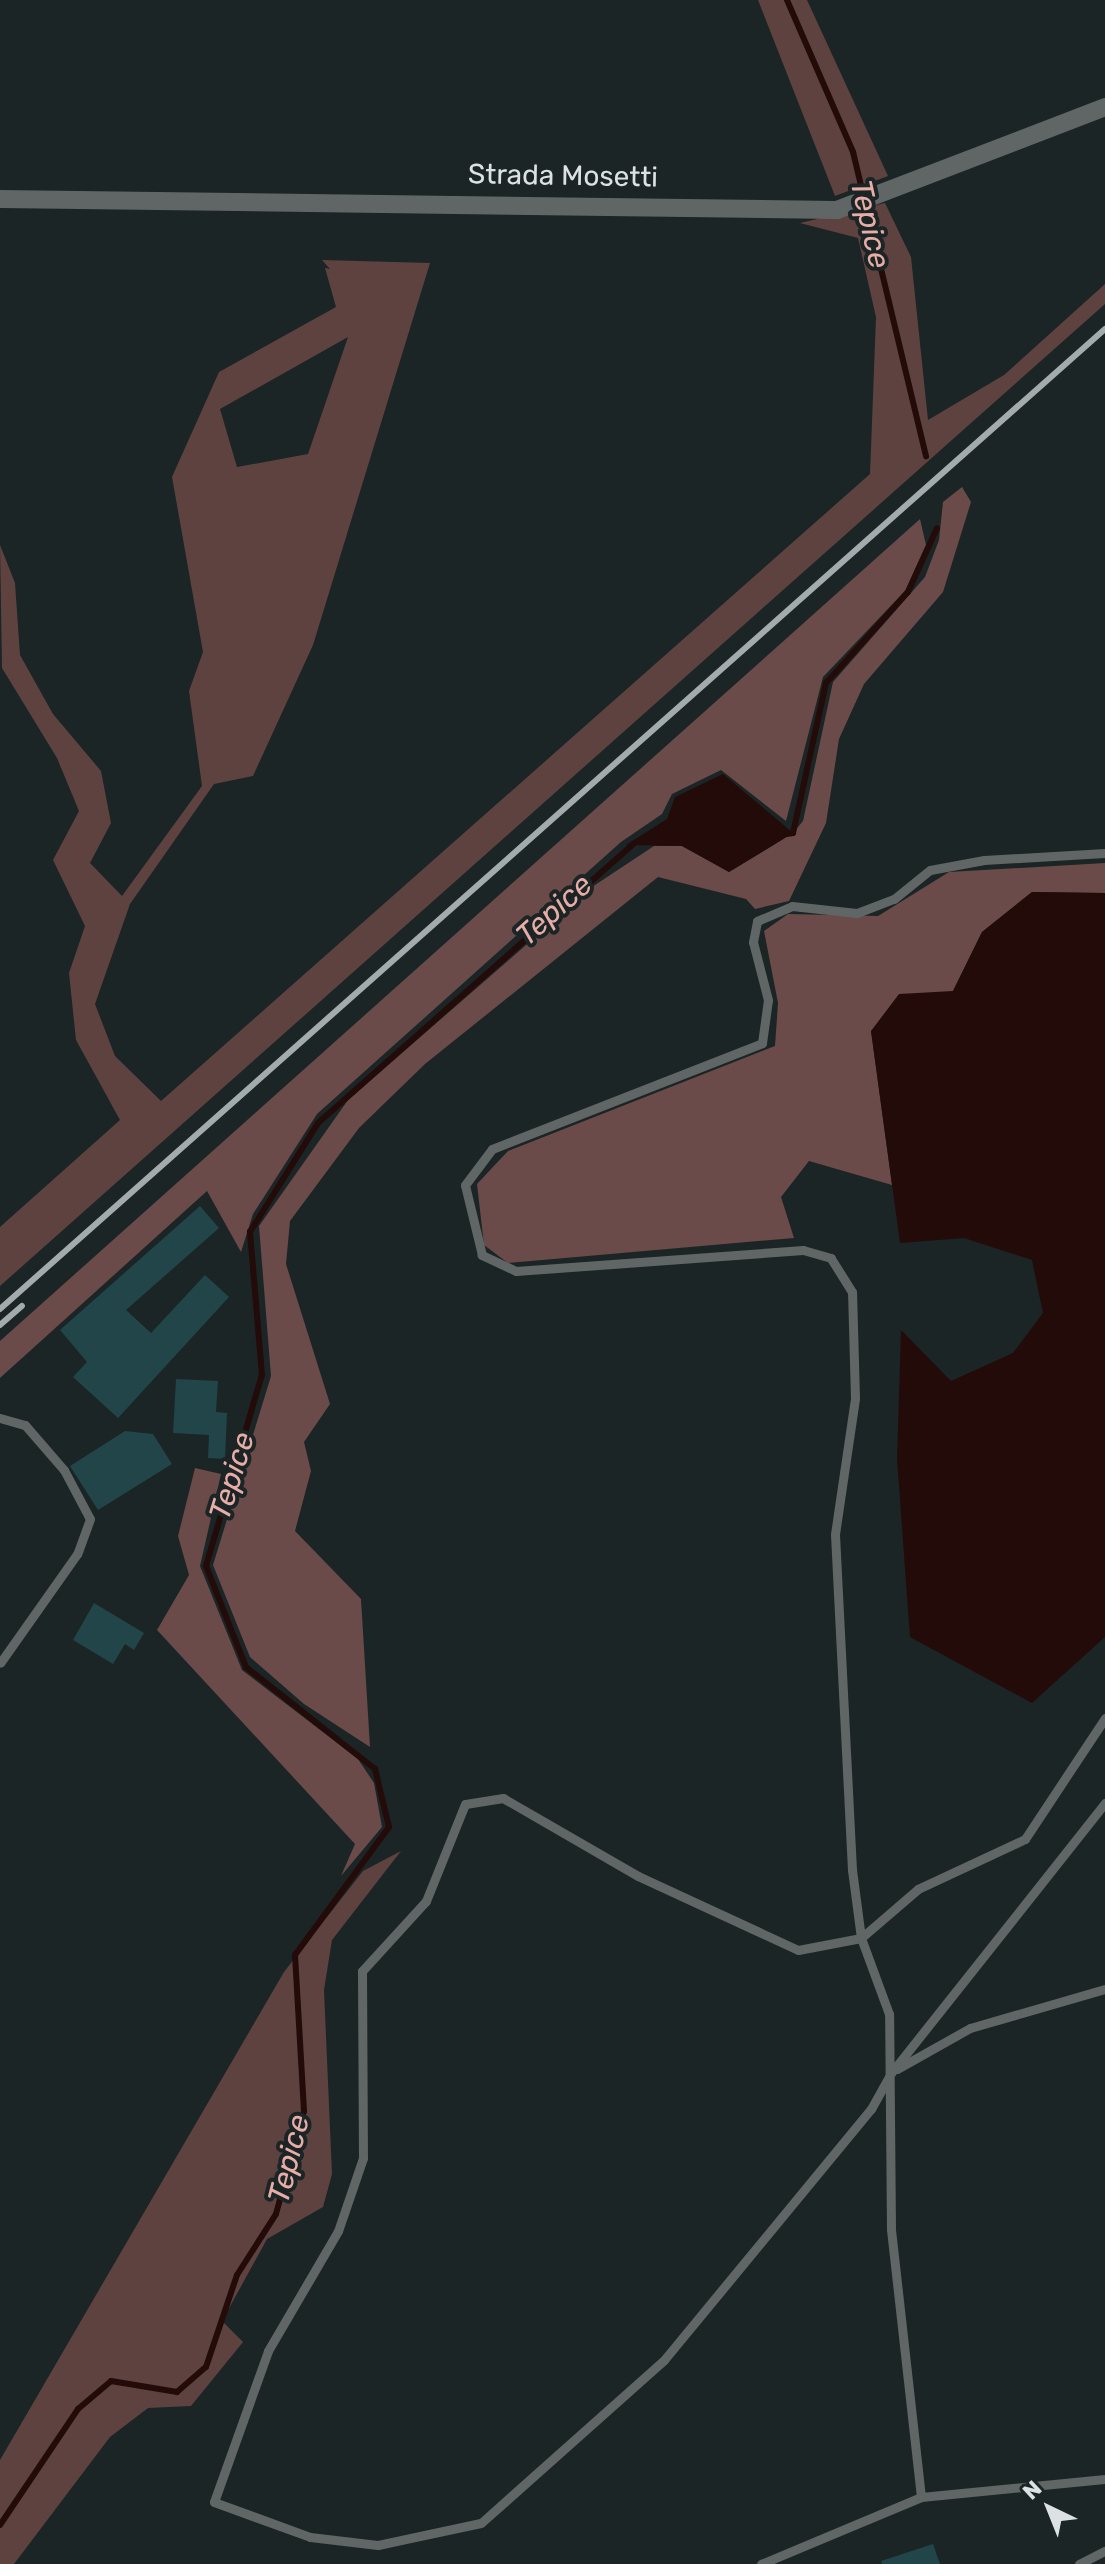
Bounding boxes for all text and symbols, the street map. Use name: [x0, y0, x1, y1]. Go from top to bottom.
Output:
street label: Strada Mosetti: [468, 158, 658, 194]
water label: Tepice: [842, 176, 898, 272]
water label: Tepice: [509, 867, 599, 953]
water label: Tepice: [202, 1428, 262, 1524]
water label: Tepice: [261, 2111, 317, 2207]
north arrow: [1009, 2468, 1089, 2548]
text: N: [1017, 2475, 1047, 2505]

